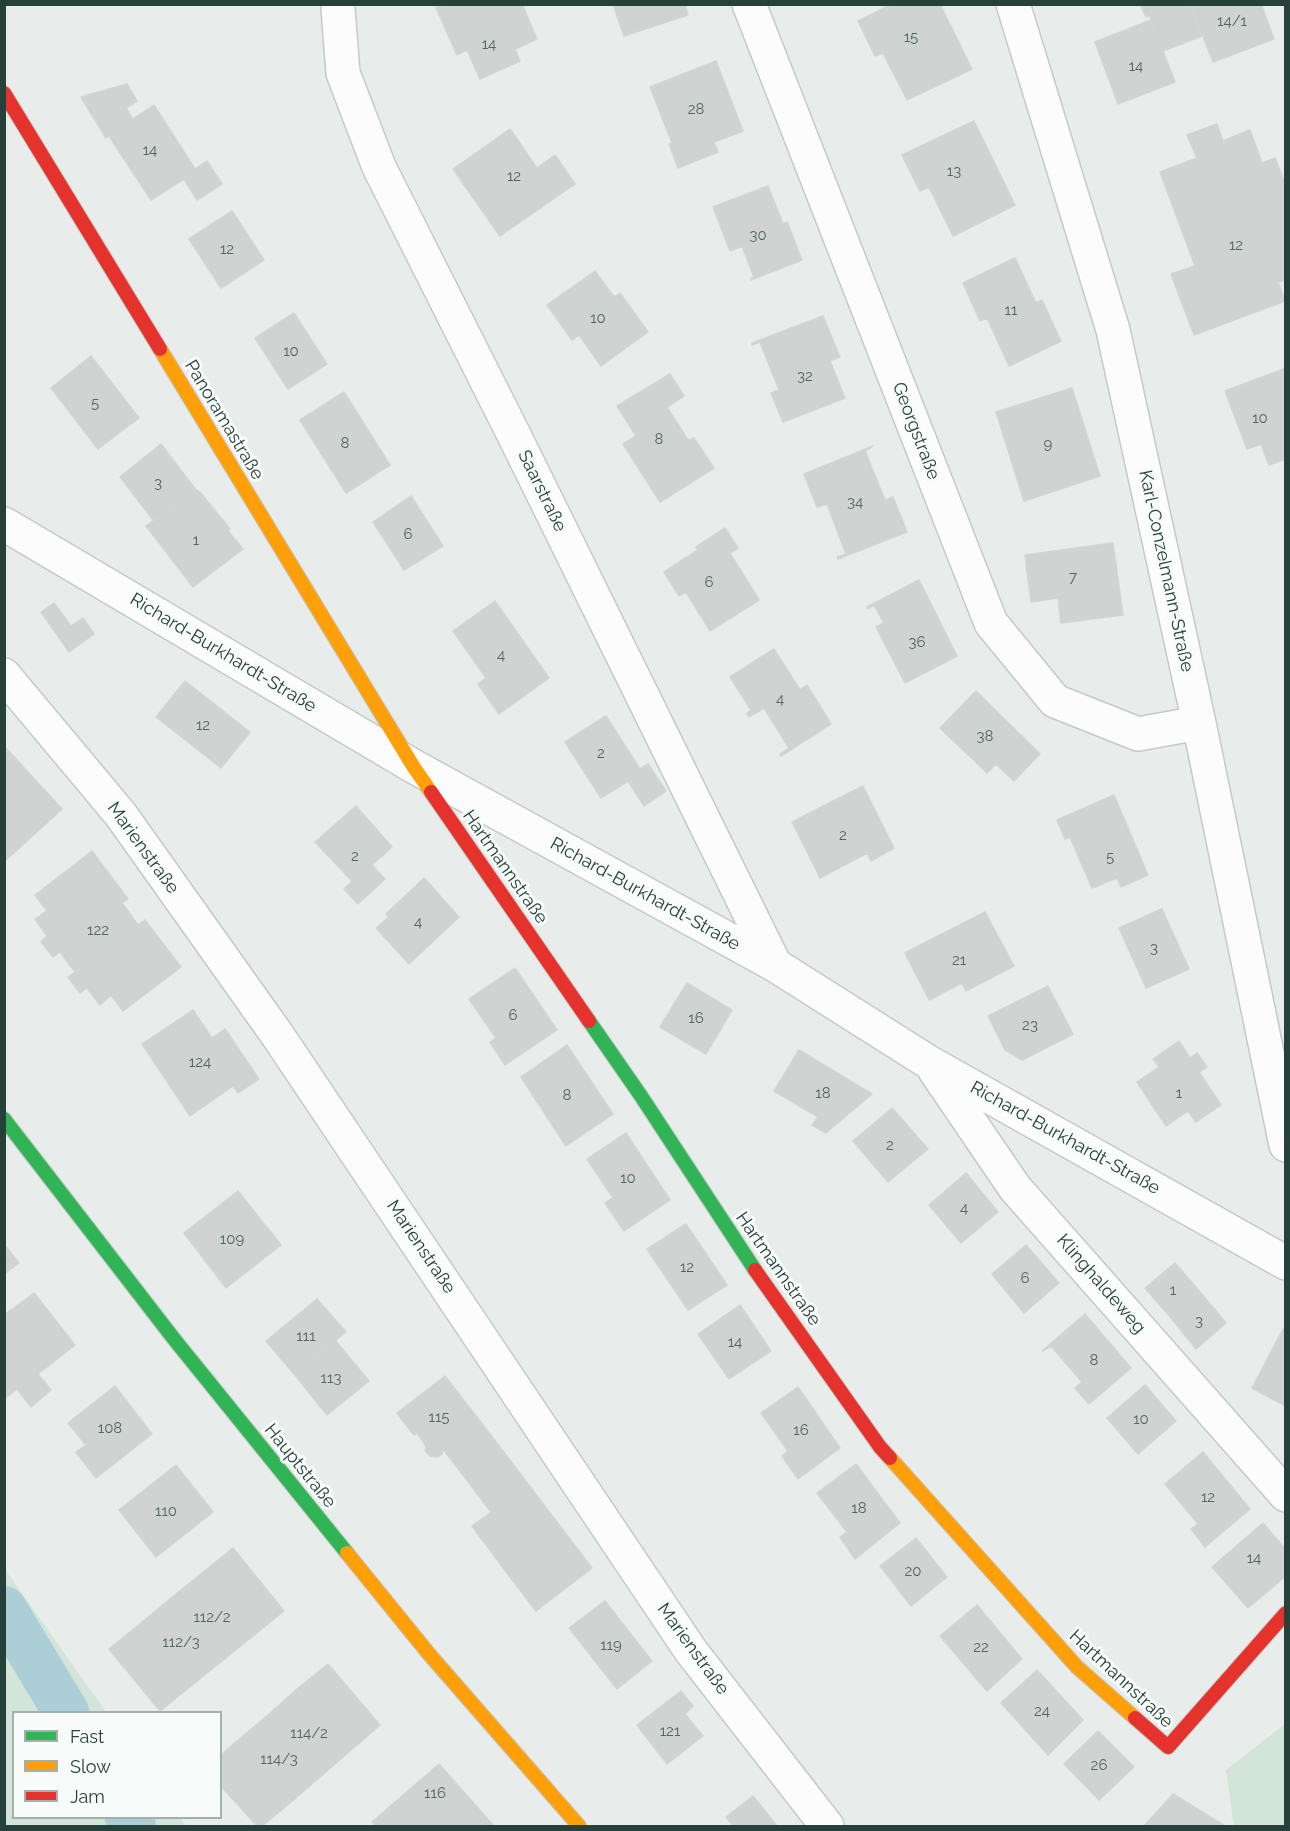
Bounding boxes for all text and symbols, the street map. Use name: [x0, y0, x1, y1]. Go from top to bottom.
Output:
house number: 14/1: [1217, 12, 1247, 30]
house number: 15: [904, 28, 918, 46]
house number: 14: [482, 35, 496, 53]
house number: 14: [1129, 57, 1143, 75]
house number: 28: [688, 100, 704, 118]
house number: 14: [143, 141, 157, 159]
house number: 13: [947, 162, 961, 180]
house number: 12: [507, 167, 521, 185]
house number: 30: [749, 226, 767, 244]
house number: 12: [1229, 236, 1243, 254]
house number: 12: [220, 240, 234, 258]
house number: 11: [1005, 301, 1017, 319]
house number: 10: [590, 309, 606, 327]
house number: 10: [283, 342, 299, 360]
street label: Panoramastraße: [180, 356, 268, 484]
house number: 32: [797, 367, 813, 385]
street label: Georgstraße: [888, 379, 944, 483]
house number: 5: [91, 394, 99, 412]
house number: 10: [1252, 409, 1268, 427]
house number: 8: [655, 430, 663, 448]
house number: 8: [341, 434, 349, 452]
house number: 9: [1044, 435, 1052, 453]
street label: Saarstraße: [513, 447, 571, 535]
street label: Karl-Conzelmann-Straße: [1134, 468, 1198, 674]
house number: 3: [154, 474, 162, 492]
house number: 34: [847, 493, 863, 511]
house number: 6: [403, 525, 413, 543]
house number: 1: [193, 531, 199, 549]
house number: 7: [1069, 568, 1077, 586]
house number: 6: [704, 573, 714, 591]
street label: Richard-Burkhardt-Straße: [126, 589, 320, 717]
house number: 36: [908, 633, 926, 651]
house number: 4: [497, 646, 505, 664]
house number: 4: [776, 690, 784, 708]
house number: 12: [196, 716, 210, 734]
house number: 38: [977, 727, 993, 745]
house number: 2: [597, 744, 605, 762]
street label: Marienstraße: [102, 798, 184, 898]
street label: Hartmannstraße: [458, 806, 552, 928]
house number: 2: [839, 826, 847, 844]
street label: Richard-Burkhardt-Straße: [546, 833, 744, 955]
house number: 2: [351, 847, 359, 865]
house number: 5: [1106, 848, 1114, 866]
house number: 4: [414, 913, 422, 931]
house number: 122: [87, 921, 109, 939]
house number: 3: [1150, 939, 1158, 957]
house number: 21: [952, 951, 966, 969]
house number: 6: [508, 1006, 518, 1024]
house number: 16: [688, 1009, 704, 1027]
house number: 23: [1022, 1016, 1038, 1034]
house number: 124: [189, 1053, 211, 1071]
street label: Richard-Burkhardt-Straße: [966, 1077, 1164, 1199]
house number: 18: [815, 1084, 831, 1102]
house number: 1: [1176, 1084, 1182, 1102]
house number: 8: [563, 1086, 571, 1104]
house number: 2: [886, 1136, 894, 1154]
house number: 10: [620, 1169, 636, 1187]
street label: Marienstraße: [382, 1196, 460, 1298]
house number: 4: [960, 1199, 968, 1217]
street label: Hartmannstraße: [731, 1208, 825, 1330]
house number: 109: [220, 1230, 244, 1248]
street label: Klinghaldeweg: [1052, 1230, 1150, 1338]
house number: 12: [680, 1258, 694, 1276]
house number: 6: [1020, 1269, 1030, 1287]
house number: 1: [1170, 1281, 1176, 1299]
house number: 3: [1195, 1312, 1203, 1330]
house number: 111: [296, 1327, 316, 1345]
house number: 14: [728, 1333, 742, 1351]
house number: 8: [1090, 1351, 1098, 1369]
house number: 113: [321, 1369, 341, 1387]
house number: 115: [428, 1408, 450, 1426]
house number: 10: [1133, 1410, 1149, 1428]
house number: 108: [98, 1419, 122, 1437]
street label: Hauptstraße: [260, 1420, 340, 1512]
house number: 16: [793, 1421, 809, 1439]
house number: 12: [1201, 1488, 1215, 1506]
house number: 18: [851, 1499, 867, 1517]
house number: 110: [155, 1502, 177, 1520]
house number: 14: [1247, 1549, 1261, 1567]
house number: 20: [905, 1562, 921, 1580]
street label: Marienstraße: [652, 1599, 734, 1699]
house number: 112/2: [193, 1608, 231, 1626]
street label: Hartmannstraße: [1065, 1625, 1177, 1733]
house number: 112/3: [162, 1633, 200, 1651]
house number: 119: [600, 1636, 622, 1654]
house number: 22: [973, 1638, 989, 1656]
house number: 24: [1034, 1702, 1050, 1720]
legend: [12, 1711, 222, 1819]
house number: 121: [660, 1722, 680, 1740]
house number: 114/2: [290, 1724, 328, 1742]
text: Fast: [70, 1726, 104, 1747]
house number: 114/3: [260, 1750, 298, 1768]
text: Slow: [70, 1756, 111, 1777]
house number: 26: [1091, 1756, 1107, 1774]
house number: 116: [424, 1784, 446, 1802]
text: Jam: [70, 1786, 105, 1807]

